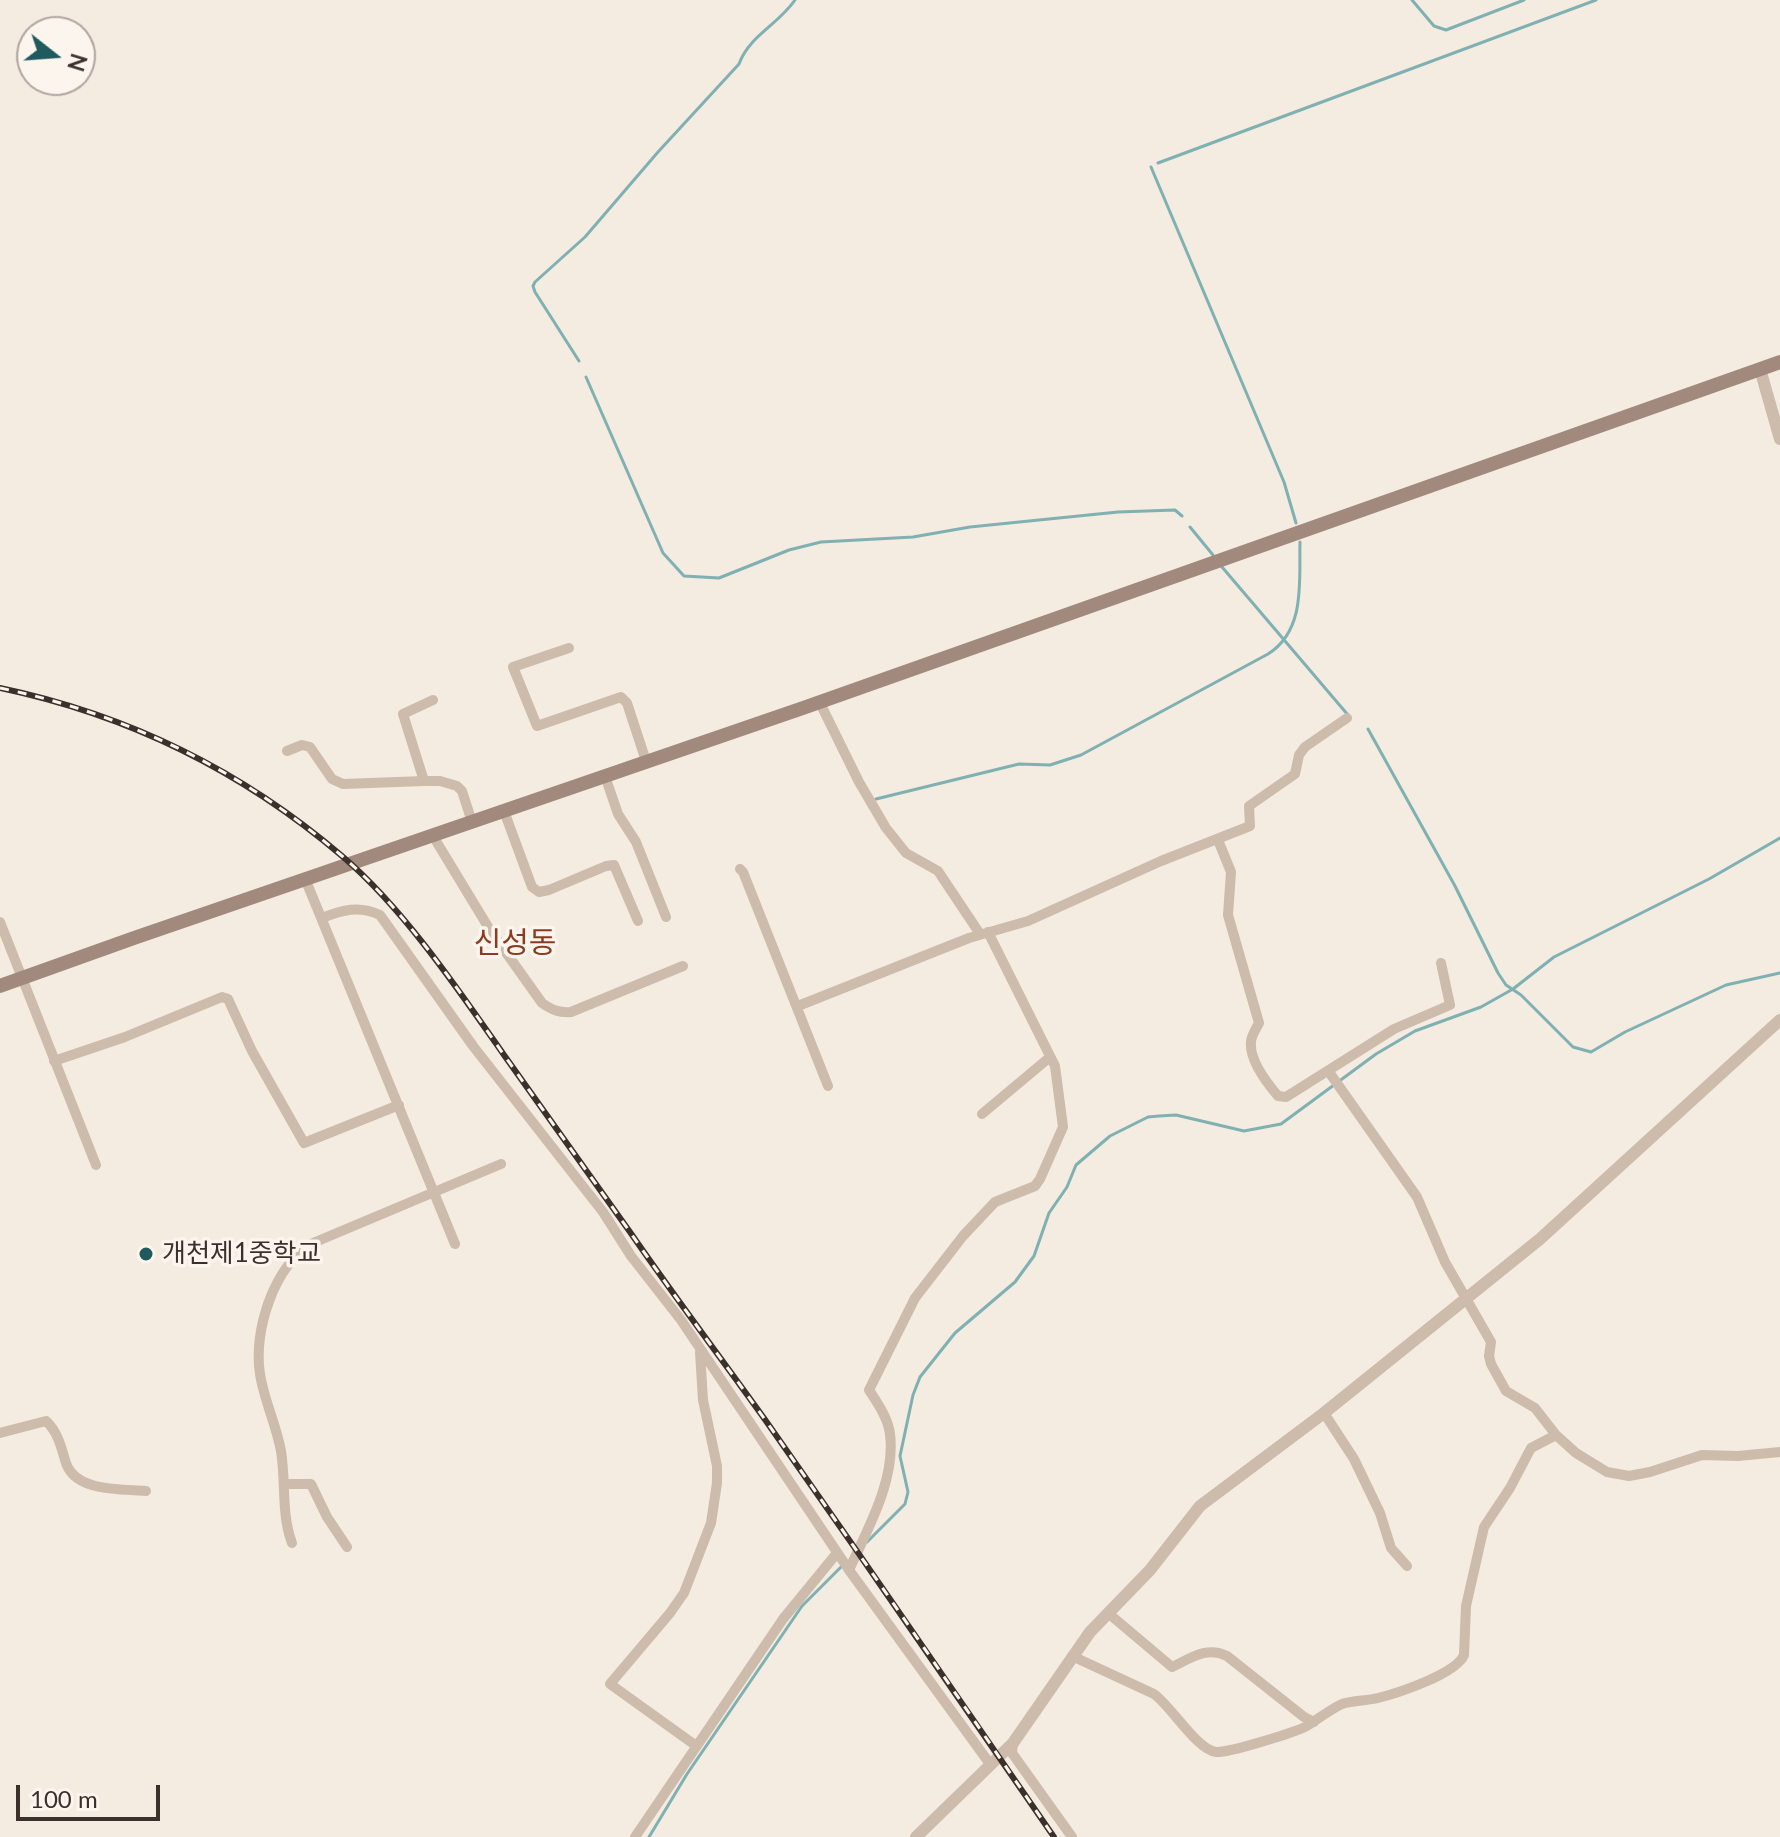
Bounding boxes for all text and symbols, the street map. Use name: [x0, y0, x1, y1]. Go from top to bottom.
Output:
north arrow: [16, 16, 96, 96]
text: N: [62, 51, 93, 75]
district label: 신성동: [474, 925, 556, 961]
place label: 개천제1중학교: [162, 1238, 321, 1270]
marker: 개천제1중학교: [137, 1245, 155, 1263]
scale bar: [20, 1769, 164, 1819]
text: 100 m: [30, 1784, 98, 1813]

